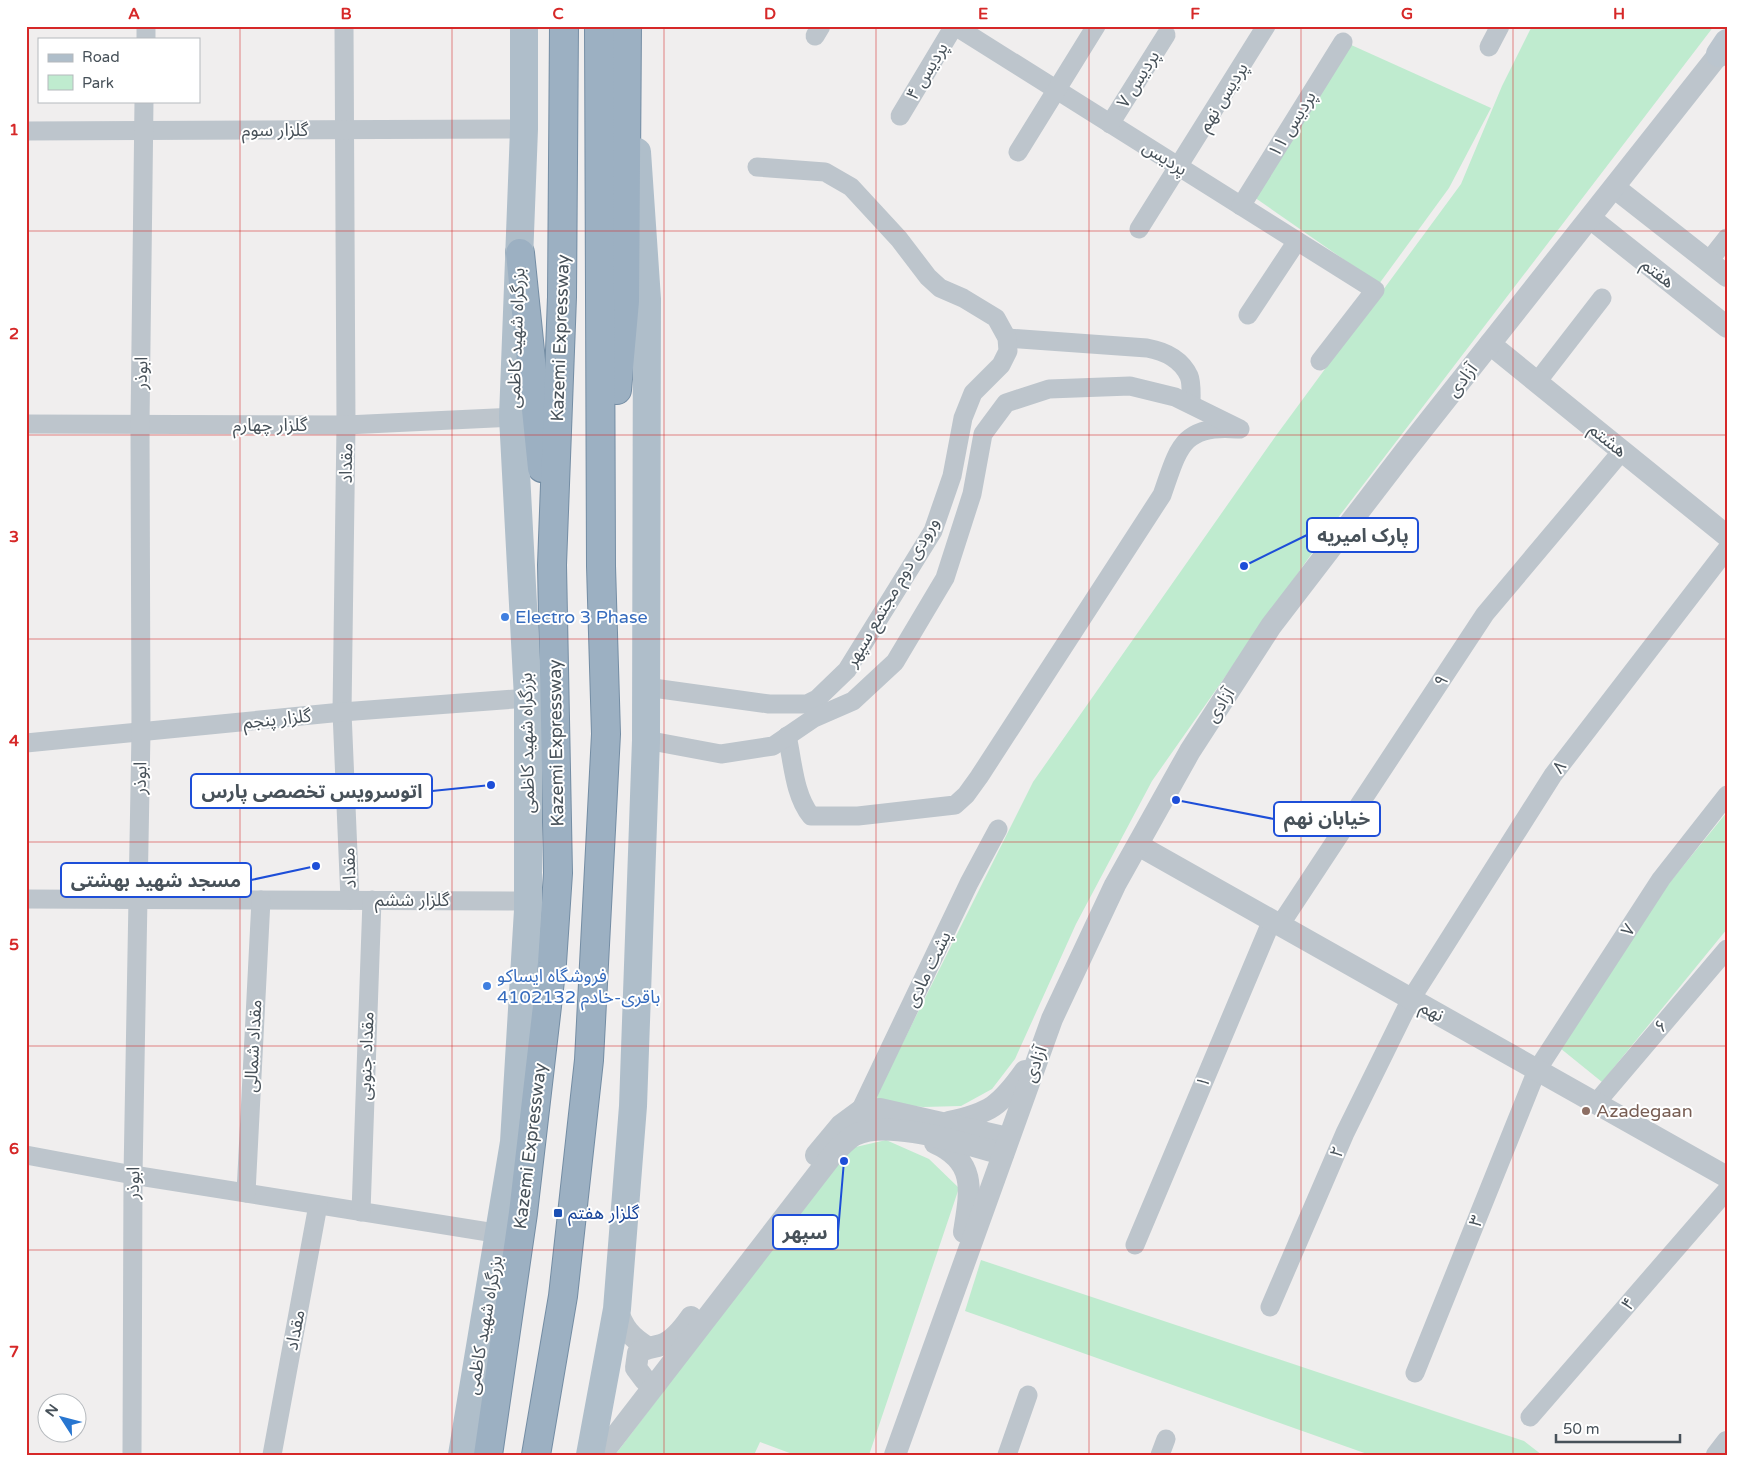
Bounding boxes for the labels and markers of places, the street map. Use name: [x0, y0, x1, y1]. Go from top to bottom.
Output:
callout: پارک امیریه: [1307, 518, 1418, 552]
place label: Electro 3 Phase: [515, 606, 648, 628]
marker: Electro 3 Phase: [499, 611, 511, 623]
callout: اتوسرویس تخصصی پارس: [191, 774, 432, 808]
callout: خیابان نهم: [1274, 802, 1380, 836]
callout: مسجد شهید بهشتی: [61, 863, 251, 897]
place label: فروشگاه ایساکو باقری-خادم 4102132: [497, 965, 660, 1011]
marker: فروشگاه ایساکو باقری-خادم 4102132: [481, 980, 493, 992]
place label: Azadegaan: [1596, 1100, 1693, 1122]
marker: Azadegaan: [1580, 1105, 1592, 1117]
place label: گلزار هفتم: [568, 1202, 640, 1226]
marker: گلزار هفتم: [552, 1207, 564, 1219]
callout: سپهر: [773, 1215, 838, 1249]

